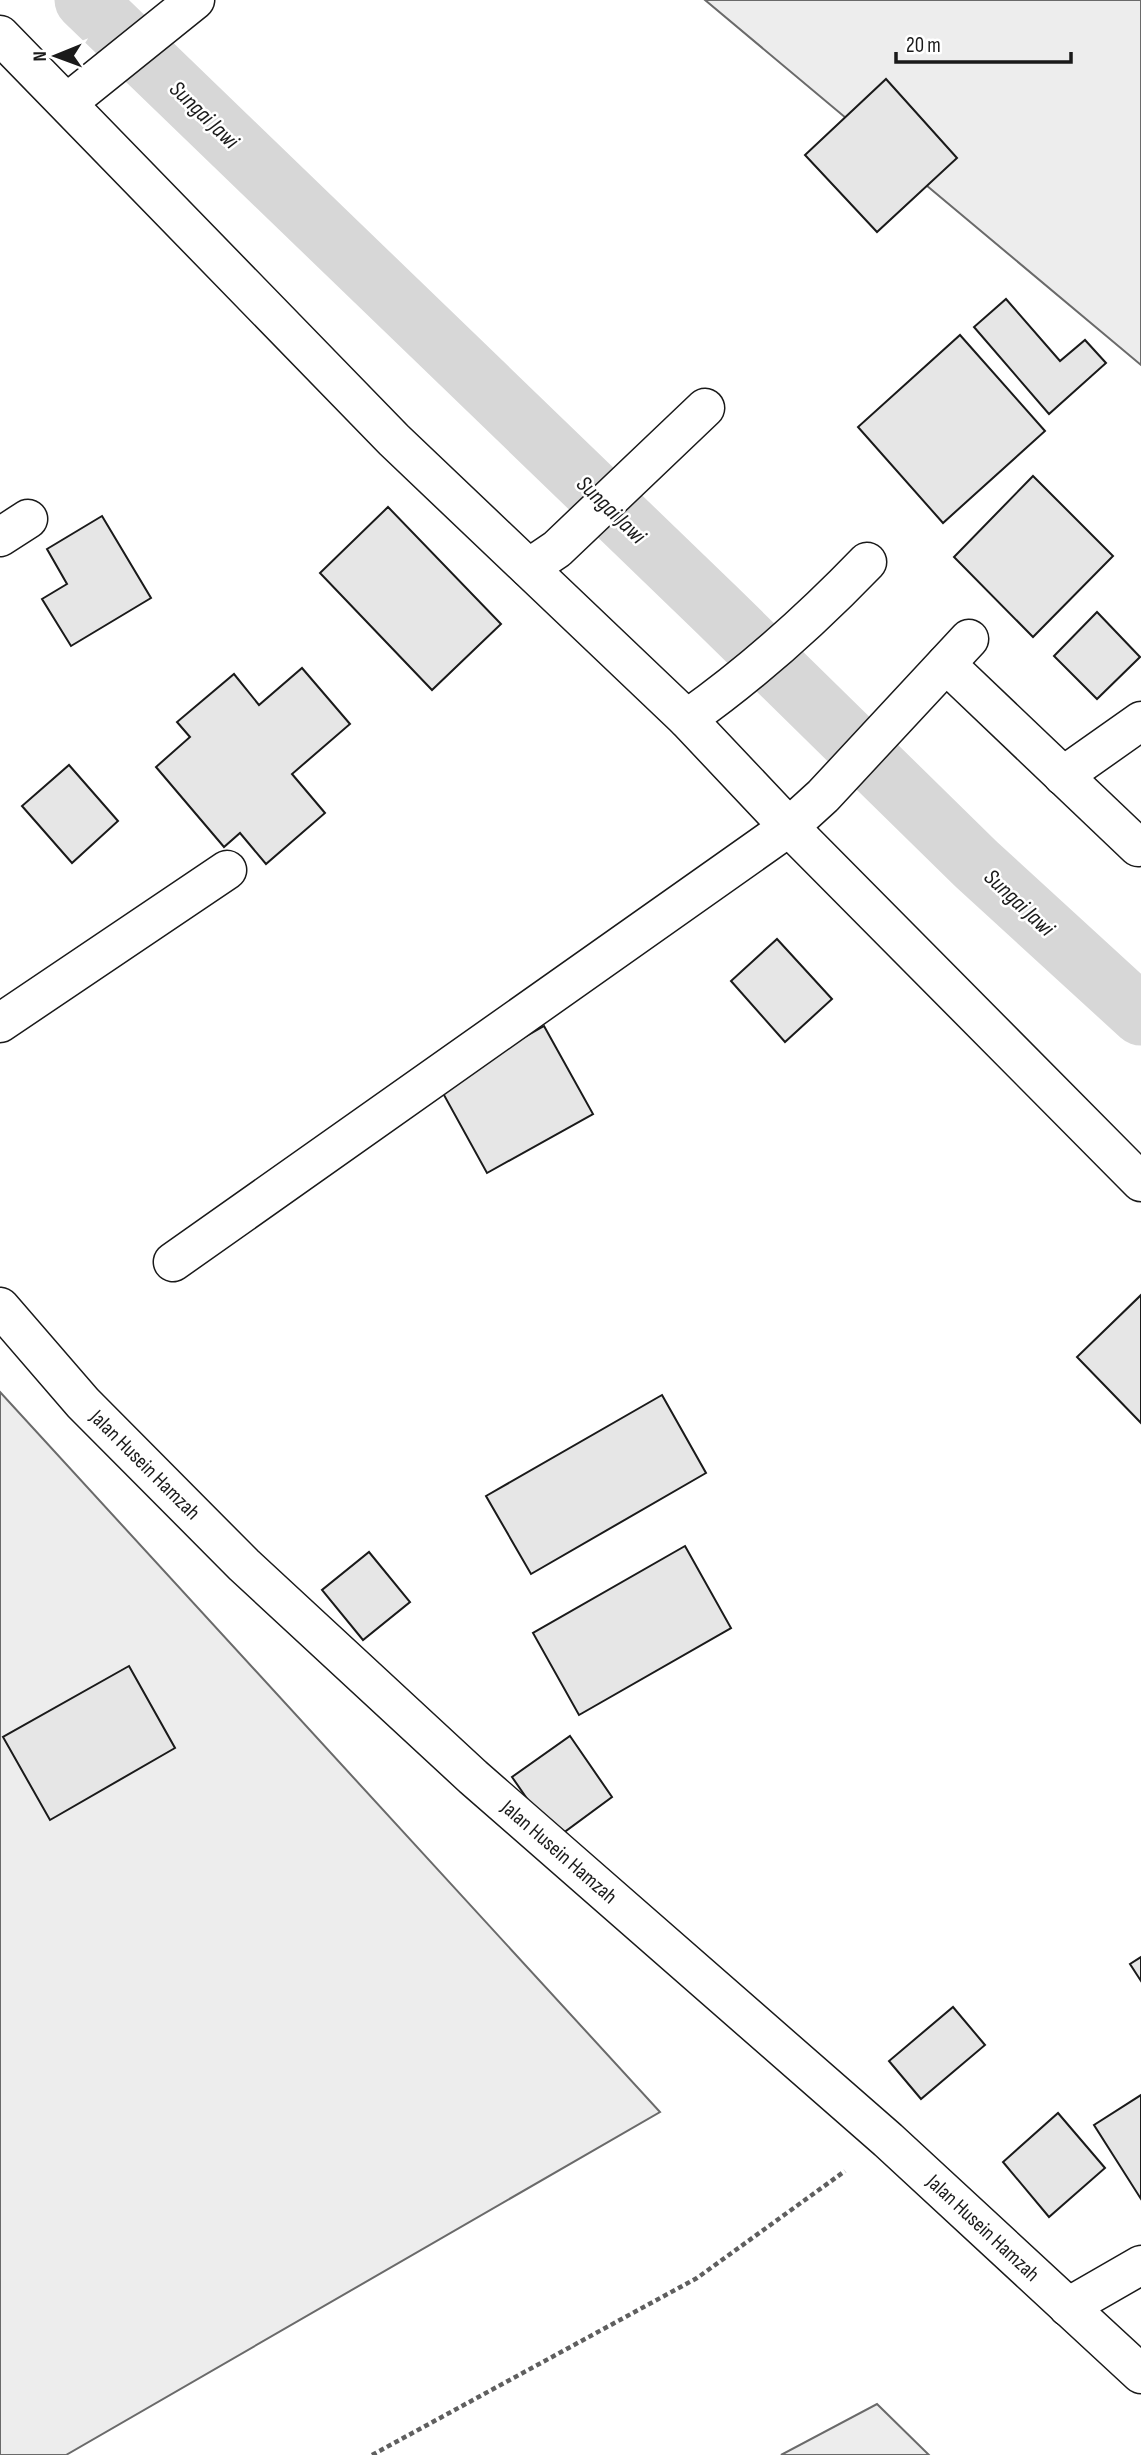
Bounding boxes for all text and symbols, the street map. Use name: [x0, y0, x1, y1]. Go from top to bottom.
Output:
north arrow: [21, 21, 91, 91]
scale bar: [896, 21, 1071, 65]
text: 20 m: [906, 33, 941, 58]
text: N: [29, 51, 52, 62]
water label: Sungai Jawi: [163, 75, 245, 156]
water label: Sungai Jawi: [570, 470, 652, 551]
water label: Sungai Jawi: [978, 863, 1061, 943]
street label: Jalan Husein Hamzah: [84, 1404, 205, 1525]
street label: Jalan Husein Hamzah: [495, 1794, 622, 1909]
street label: Jalan Husein Hamzah: [921, 2169, 1045, 2287]

